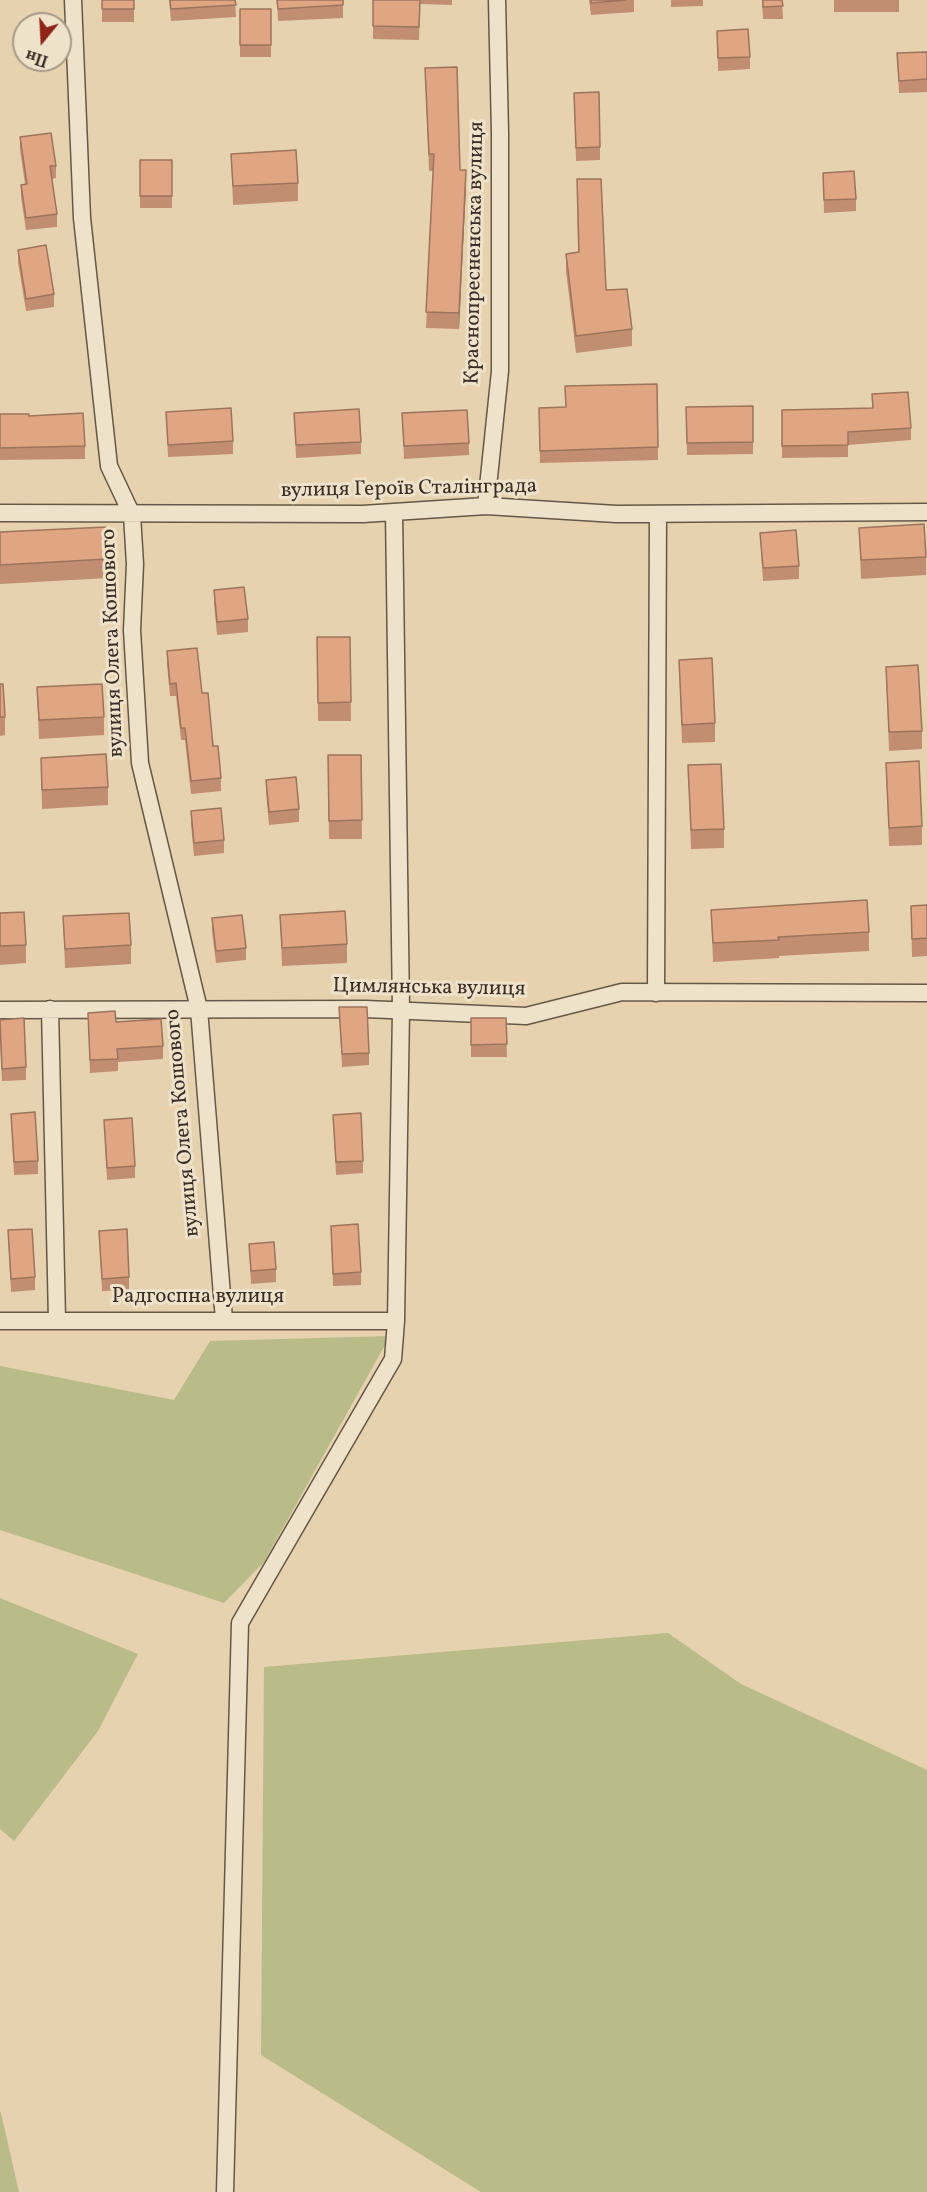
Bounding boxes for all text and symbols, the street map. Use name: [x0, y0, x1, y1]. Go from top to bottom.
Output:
north arrow: [12, 12, 72, 72]
text: Пн: [23, 43, 51, 71]
street label: Краснопресненська вулиця: [461, 121, 491, 385]
street label: вулиця Героїв Сталінграда: [281, 475, 537, 505]
street label: вулиця Олега Кошового: [97, 528, 131, 758]
street label: Цимлянська вулиця: [332, 975, 526, 1003]
street label: вулиця Олега Кошового: [161, 1008, 207, 1238]
street label: Радгоспна вулиця: [112, 1285, 284, 1311]

